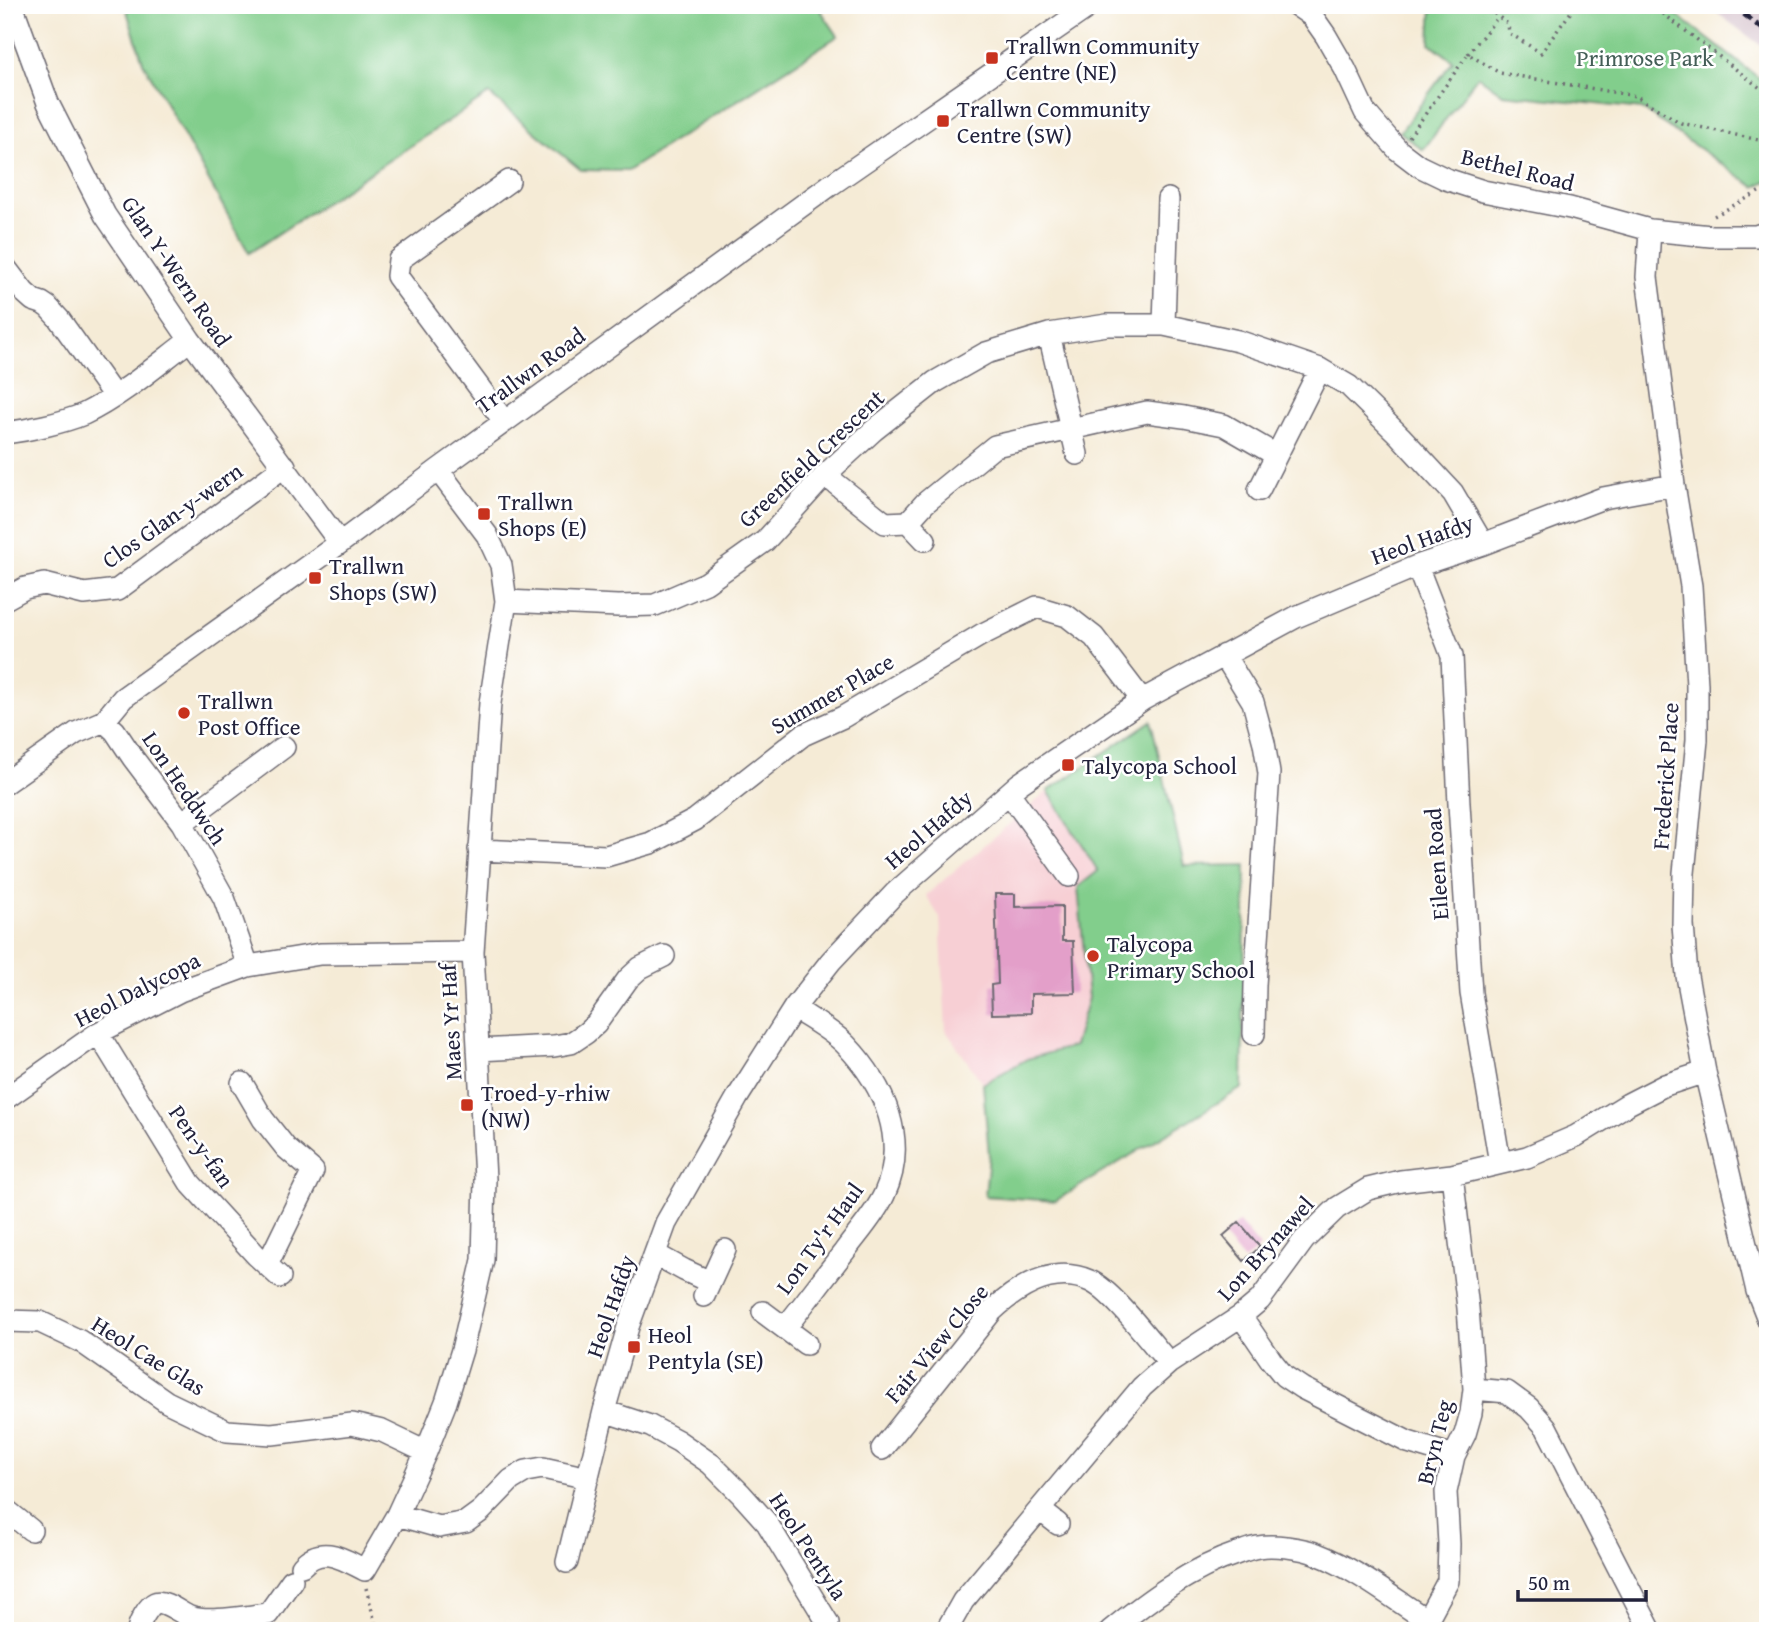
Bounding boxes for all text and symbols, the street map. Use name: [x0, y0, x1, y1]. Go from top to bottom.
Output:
place label: Trallwn Community Centre (NE): [1006, 29, 1200, 88]
park label: Primrose Park: [1576, 41, 1714, 74]
marker: Trallwn Community Centre (NE): [984, 50, 1000, 66]
place label: Trallwn Community Centre (SW): [957, 92, 1151, 151]
marker: Trallwn Community Centre (SW): [935, 113, 951, 129]
street label: Bethel Road: [1458, 139, 1579, 199]
street label: Glan Y-Wern Road: [114, 189, 240, 354]
street label: Trallwn Road: [468, 319, 592, 421]
street label: Greenfield Crescent: [731, 381, 891, 535]
street label: Clos Glan-y-wern: [95, 454, 249, 576]
place label: Trallwn Shops (E): [498, 485, 587, 544]
street label: Heol Hafdy: [1366, 505, 1478, 573]
marker: Trallwn Shops (E): [476, 506, 492, 522]
place label: Trallwn Shops (SW): [329, 549, 437, 608]
marker: Trallwn Shops (SW): [307, 570, 323, 586]
street label: Summer Place: [764, 644, 900, 742]
place label: Trallwn Post Office: [198, 684, 301, 743]
street label: Frederick Place: [1643, 701, 1687, 851]
marker: Trallwn Post Office: [176, 705, 192, 721]
street label: Lon Heddwch: [135, 725, 235, 851]
place label: Talycopa School: [1082, 749, 1237, 782]
marker: Talycopa School: [1060, 757, 1076, 773]
street label: Heol Hafdy: [877, 781, 979, 876]
street label: Eileen Road: [1416, 806, 1456, 921]
place label: Talycopa Primary School: [1107, 927, 1255, 986]
street label: Heol Dalycopa: [68, 943, 206, 1035]
marker: Talycopa Primary School: [1085, 948, 1101, 964]
street label: Maes Yr Haf: [430, 960, 470, 1081]
place label: Troed-y-rhiw (NW): [481, 1076, 611, 1135]
marker: Troed-y-rhiw (NW): [459, 1097, 475, 1113]
street label: Pen-y-fan: [161, 1098, 243, 1194]
street label: Lon Ty'r Haul: [767, 1175, 871, 1301]
street label: Lon Brynawel: [1209, 1188, 1321, 1308]
street label: Heol Hafdy: [577, 1250, 643, 1362]
street label: Fair View Close: [876, 1276, 996, 1410]
street label: Heol Cae Glas: [86, 1307, 212, 1403]
place label: Heol Pentyla (SE): [648, 1318, 764, 1377]
marker: Heol Pentyla (SE): [626, 1339, 642, 1355]
street label: Bryn Teg: [1408, 1396, 1461, 1488]
street label: Heol Pentyla: [762, 1486, 856, 1606]
scale bar: [1518, 1559, 1645, 1603]
text: 50 m: [1528, 1567, 1570, 1598]

